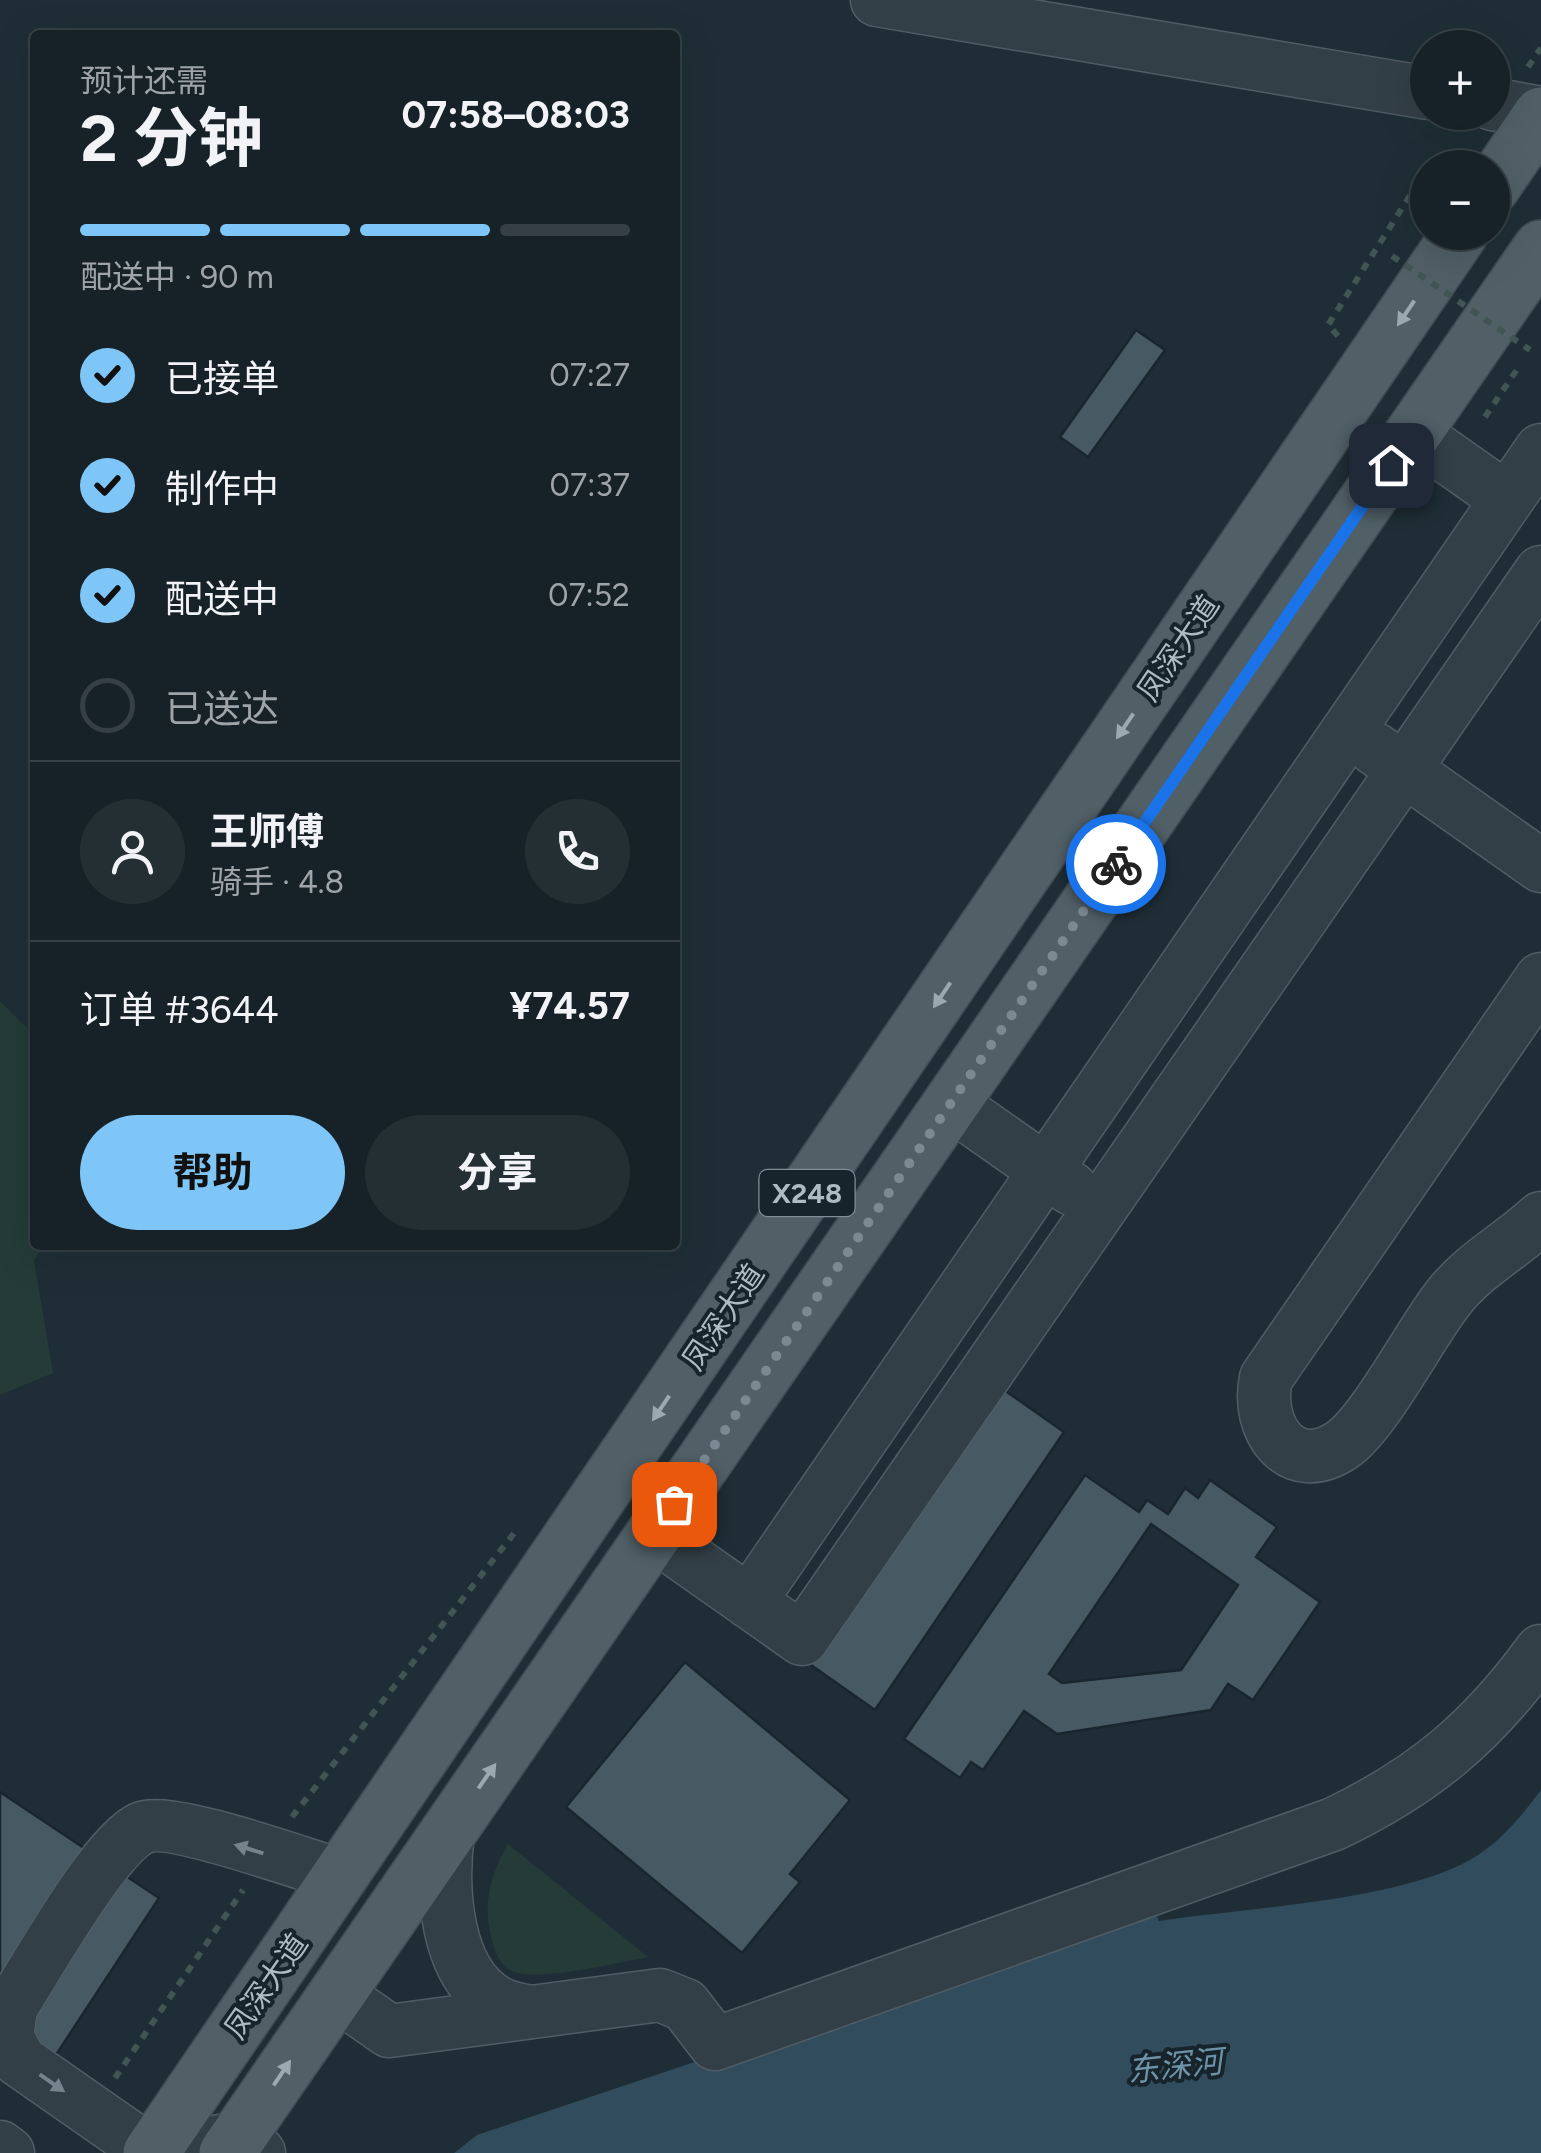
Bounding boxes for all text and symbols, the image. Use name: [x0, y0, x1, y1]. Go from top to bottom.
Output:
map controls: [1410, 30, 1510, 250]
button: +: [1410, 30, 1510, 130]
text: 预计还需: [80, 62, 208, 100]
text: 07:58–08:03: [402, 92, 630, 138]
text: 2 分钟: [80, 99, 263, 177]
button: −: [1410, 150, 1510, 250]
text: 配送中 · 90 m: [80, 258, 274, 296]
one-way arrow: [1398, 300, 1416, 327]
icon: check: [80, 348, 135, 403]
text: 已接单: [165, 356, 279, 402]
text: 07:27: [549, 356, 630, 394]
pin: [1349, 423, 1434, 508]
icon: home: [1364, 438, 1419, 493]
icon: check: [80, 458, 135, 513]
text: 制作中: [165, 466, 279, 512]
text: 07:37: [550, 466, 630, 504]
icon: check: [80, 568, 135, 623]
text: 配送中: [165, 576, 279, 622]
text: 07:52: [548, 576, 630, 614]
street label: 凤深大道: [1129, 588, 1227, 708]
text: 已送达: [165, 686, 279, 732]
one-way arrow: [1116, 713, 1135, 740]
button: person: [80, 799, 185, 904]
button: phone: [525, 799, 630, 904]
text: 王师傅: [210, 809, 324, 855]
courier: [1066, 814, 1166, 914]
icon: bike: [1089, 837, 1144, 892]
text: 骑手 · 4.8: [210, 863, 344, 901]
one-way arrow: [933, 982, 952, 1008]
text: ¥74.57: [510, 983, 630, 1029]
text: 订单 #3644: [80, 987, 279, 1033]
button: 帮助: [80, 1115, 345, 1230]
button: 分享: [365, 1115, 630, 1230]
road number: X248: [760, 1170, 854, 1216]
street label: 凤深大道: [674, 1257, 772, 1377]
one-way arrow: [652, 1395, 670, 1422]
pin: [632, 1462, 717, 1547]
icon: bag: [647, 1477, 702, 1532]
one-way arrow: [477, 1763, 495, 1790]
one-way arrow: [233, 1841, 263, 1856]
street label: 凤深大道: [216, 1926, 316, 2046]
water label: 东深河: [1125, 2041, 1231, 2090]
one-way arrow: [272, 2059, 291, 2086]
one-way arrow: [39, 2073, 65, 2092]

